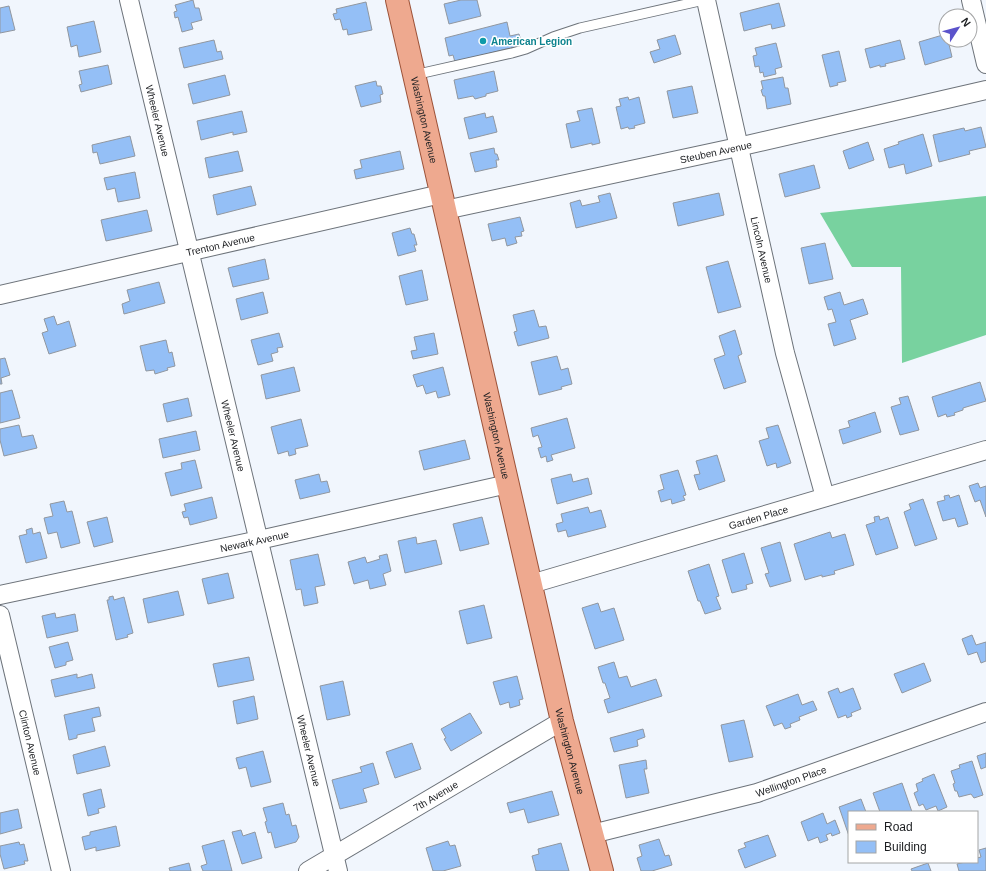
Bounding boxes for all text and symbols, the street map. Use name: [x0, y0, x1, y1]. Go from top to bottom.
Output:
north arrow: [938, 8, 978, 48]
text: N: [959, 15, 973, 29]
marker: American Legion: [478, 36, 488, 46]
place label: American Legion: [491, 36, 572, 47]
street label: Washington Avenue: [409, 76, 440, 165]
street label: Wheeler Avenue: [144, 84, 172, 158]
street label: Steuben Avenue: [679, 138, 753, 165]
street label: Lincoln Avenue: [749, 216, 775, 284]
street label: Trenton Avenue: [185, 231, 256, 258]
street label: Washington Avenue: [481, 391, 512, 481]
street label: Wheeler Avenue: [220, 399, 248, 473]
street label: Garden Place: [727, 503, 790, 531]
street label: Newark Avenue: [219, 528, 290, 554]
street label: Washington Avenue: [554, 707, 587, 796]
street label: Clinton Avenue: [17, 708, 44, 777]
street label: Wheeler Avenue: [295, 714, 323, 788]
street label: Wellington Place: [754, 763, 828, 799]
street label: 7th Avenue: [411, 778, 460, 813]
legend: [848, 811, 978, 863]
text: Road: [884, 820, 913, 834]
text: Building: [884, 840, 927, 854]

